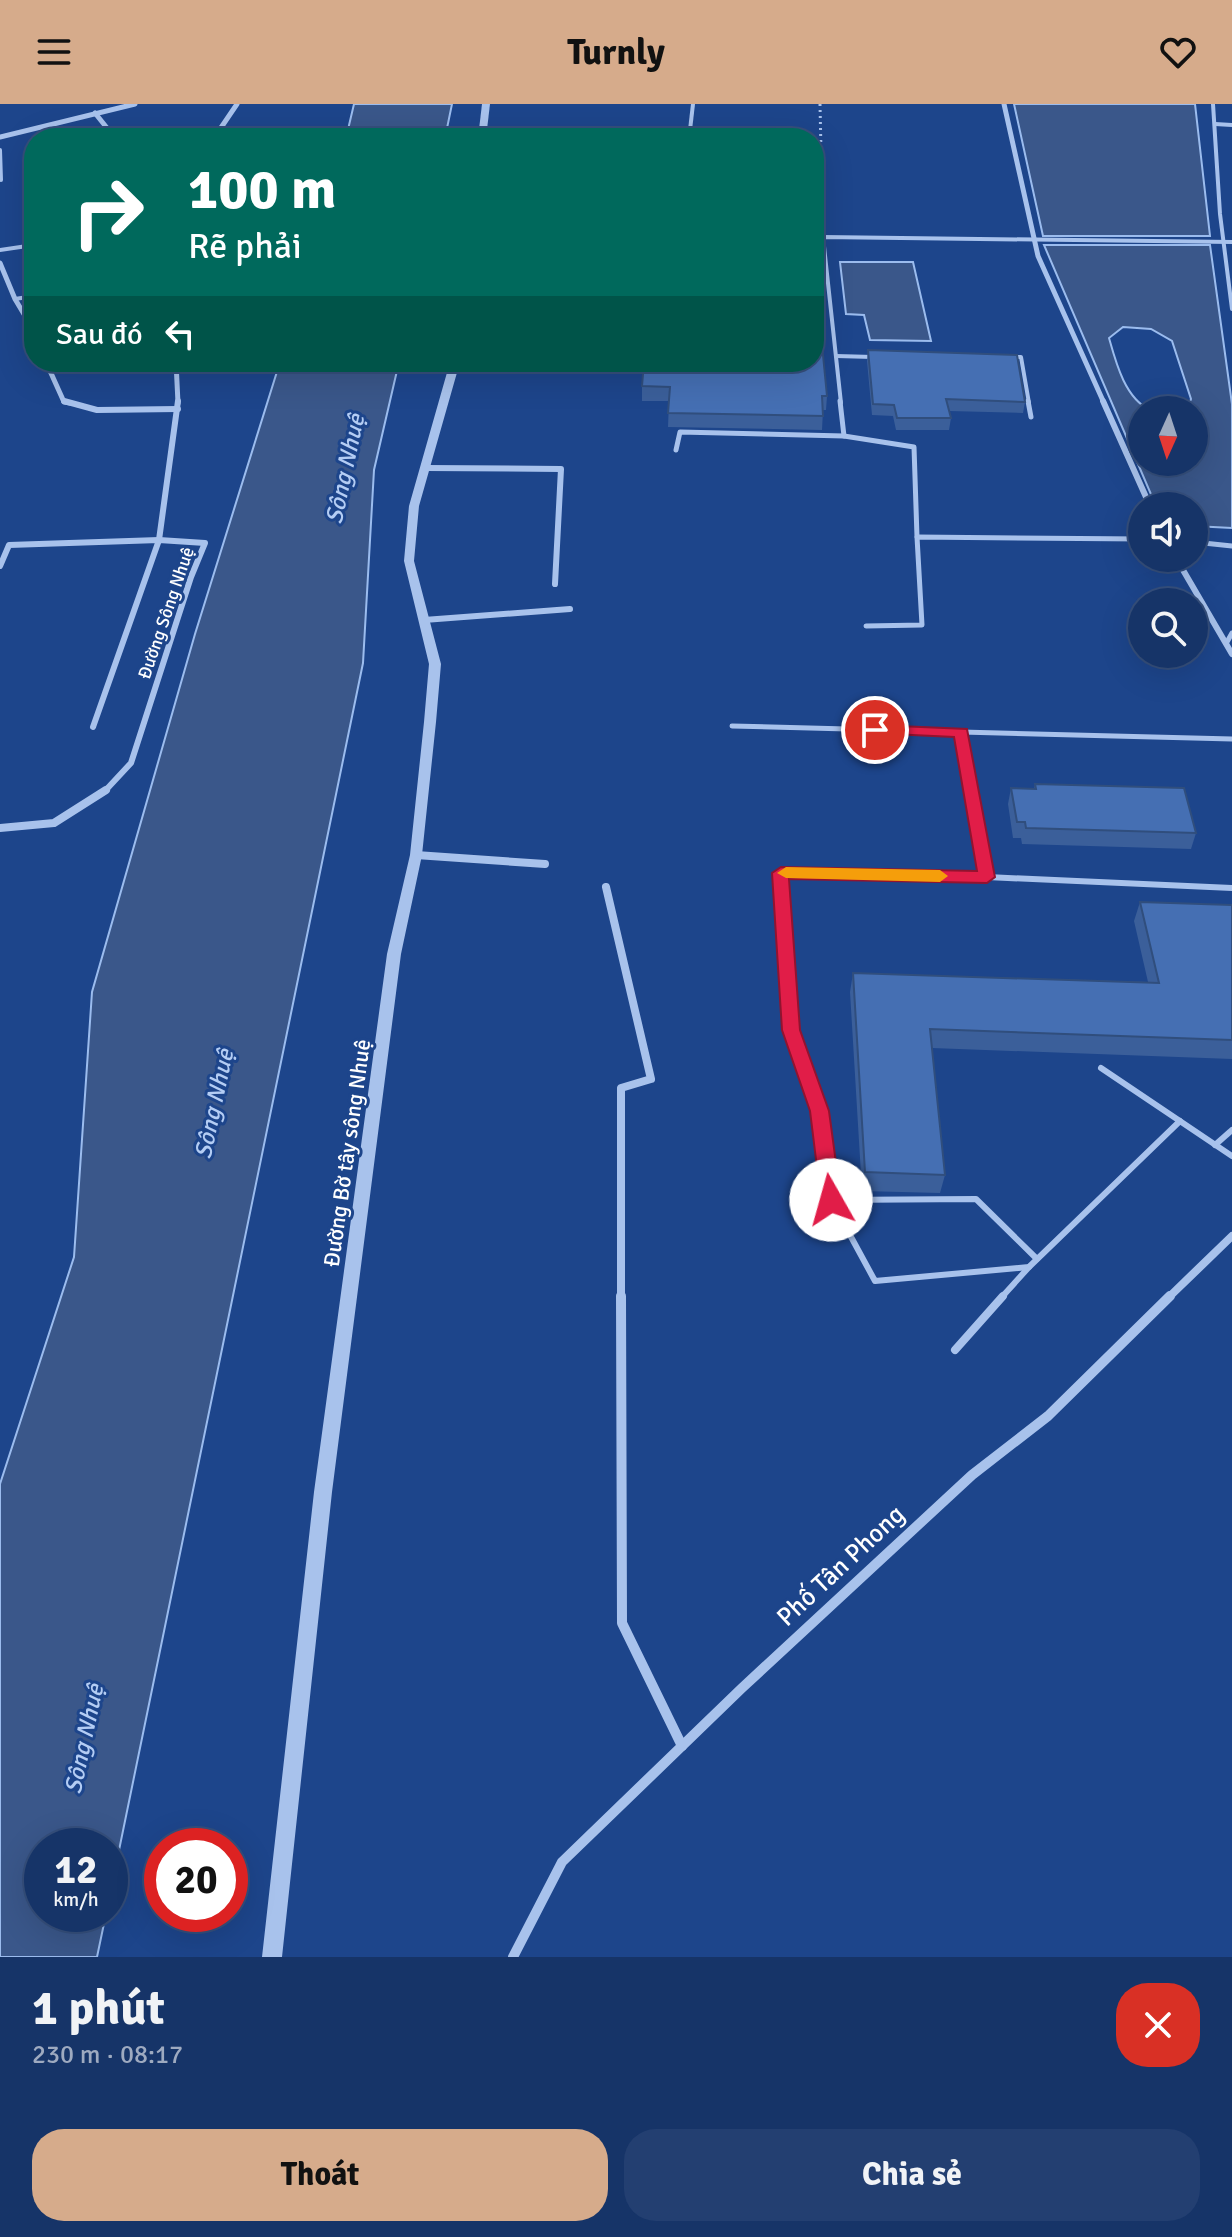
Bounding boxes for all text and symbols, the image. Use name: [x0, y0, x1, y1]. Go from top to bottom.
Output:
icon: menu: [32, 30, 76, 74]
text: Turnly: [567, 30, 665, 75]
icon: heart: [1156, 30, 1200, 74]
text: 100 m: [188, 155, 336, 224]
icon: right: [56, 160, 160, 264]
text: Rẽ phải: [188, 224, 302, 269]
icon: left: [158, 312, 202, 356]
text: Sau đó: [56, 316, 142, 353]
north arrow: [1128, 396, 1208, 476]
map controls: [1128, 396, 1208, 668]
water label: Sông Nhuệ: [319, 410, 372, 527]
button: sound: [1128, 492, 1208, 572]
street label: Đường Sông Nhuệ: [133, 544, 199, 682]
button: search: [1128, 588, 1208, 668]
pin: [841, 696, 909, 764]
icon: arrive: [853, 708, 897, 752]
street label: Đường Bờ tây sông Nhuệ: [318, 1038, 376, 1268]
water label: Sông Nhuệ: [188, 1045, 241, 1162]
position arrow: [789, 1158, 873, 1242]
street label: Phố Tân Phong: [770, 1499, 912, 1633]
water label: Sông Nhuệ: [58, 1680, 111, 1797]
speed limit sign: 20: [144, 1828, 248, 1932]
text: 12: [54, 1845, 98, 1895]
text: km/h: [53, 1887, 99, 1912]
text: 1 phút: [32, 1979, 165, 2038]
button: close: [1116, 1983, 1200, 2067]
text: 230 m · 08:17: [32, 2039, 183, 2071]
button: Thoát: [32, 2129, 608, 2221]
button: Chia sẻ: [624, 2129, 1200, 2221]

